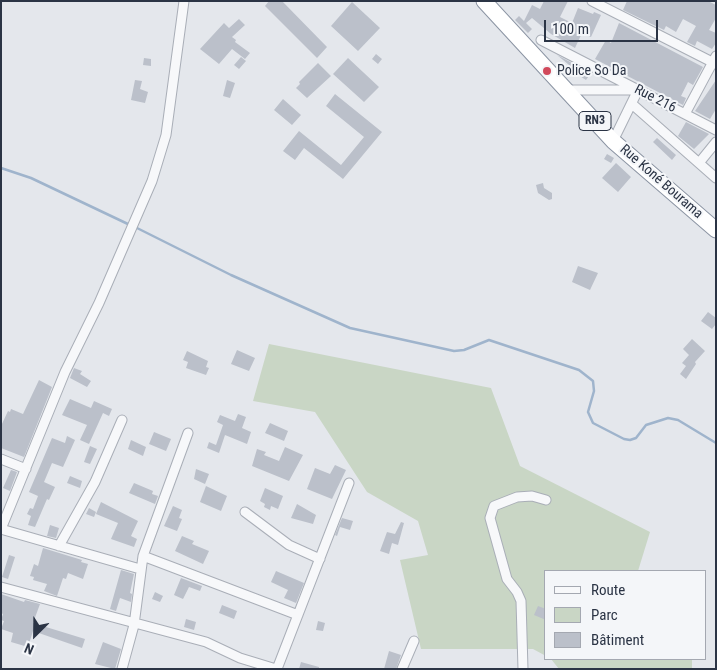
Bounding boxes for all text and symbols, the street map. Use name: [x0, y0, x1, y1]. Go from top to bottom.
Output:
scale bar: [547, 10, 661, 42]
text: 100 m: [552, 20, 589, 38]
place label: Police So Da: [557, 63, 627, 79]
marker: Police So Da: [541, 65, 553, 77]
street label: Rue 216: [631, 81, 679, 117]
road number: RN3: [579, 112, 611, 130]
street label: Rue Koné Bourama: [616, 141, 706, 223]
legend: [544, 570, 707, 660]
text: Route: [591, 581, 625, 599]
text: Parc: [591, 606, 618, 624]
north arrow: [10, 610, 60, 660]
text: Bâtiment: [591, 631, 644, 649]
text: N: [22, 640, 36, 658]

